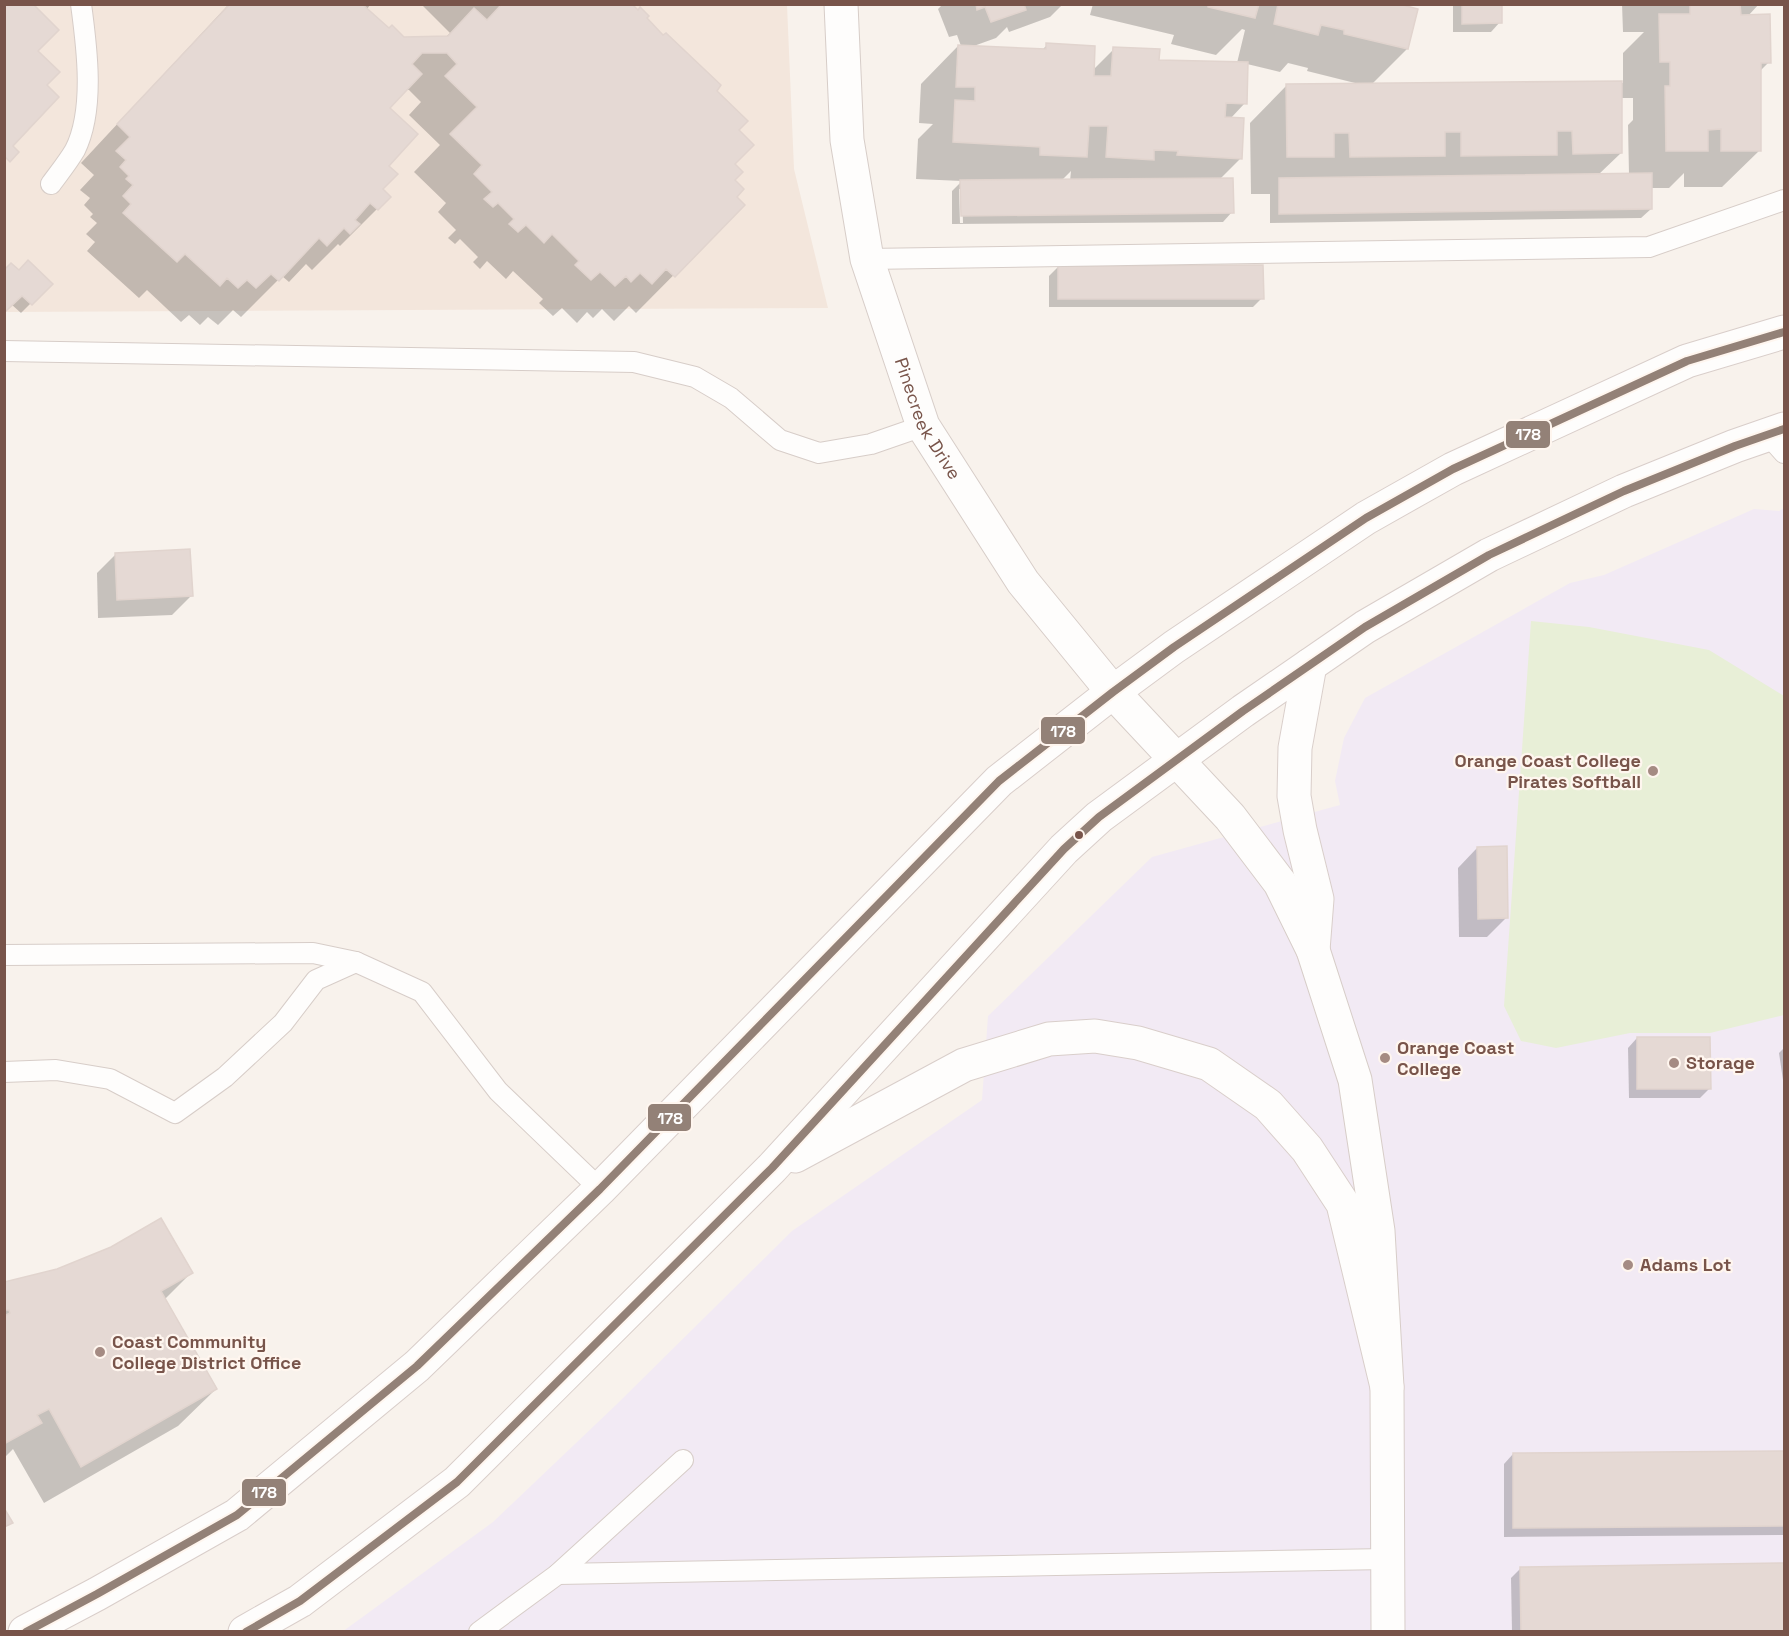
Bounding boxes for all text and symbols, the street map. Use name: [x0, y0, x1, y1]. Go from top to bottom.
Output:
street label: Pinecreek Drive: [890, 354, 966, 484]
line badge: 178: [1505, 420, 1551, 449]
text: 178: [1515, 424, 1541, 445]
line badge: 178: [1040, 716, 1086, 745]
text: 178: [1050, 721, 1076, 742]
place label: Orange Coast College Pirates Softball: [1455, 749, 1641, 793]
marker: Orange Coast College Pirates Softball: [1646, 764, 1660, 778]
unlabelled marker: [1073, 829, 1085, 841]
place label: Orange Coast College: [1397, 1036, 1514, 1080]
marker: Orange Coast College: [1378, 1051, 1392, 1065]
place label: Storage: [1686, 1051, 1755, 1074]
marker: Storage: [1667, 1056, 1681, 1070]
line badge: 178: [647, 1103, 692, 1132]
text: 178: [657, 1108, 683, 1129]
place label: Adams Lot: [1640, 1253, 1731, 1276]
marker: Adams Lot: [1621, 1258, 1635, 1272]
place label: Coast Community College District Office: [112, 1330, 301, 1374]
marker: Coast Community College District Office: [93, 1345, 107, 1359]
line badge: 178: [241, 1478, 287, 1507]
text: 178: [251, 1482, 277, 1503]

